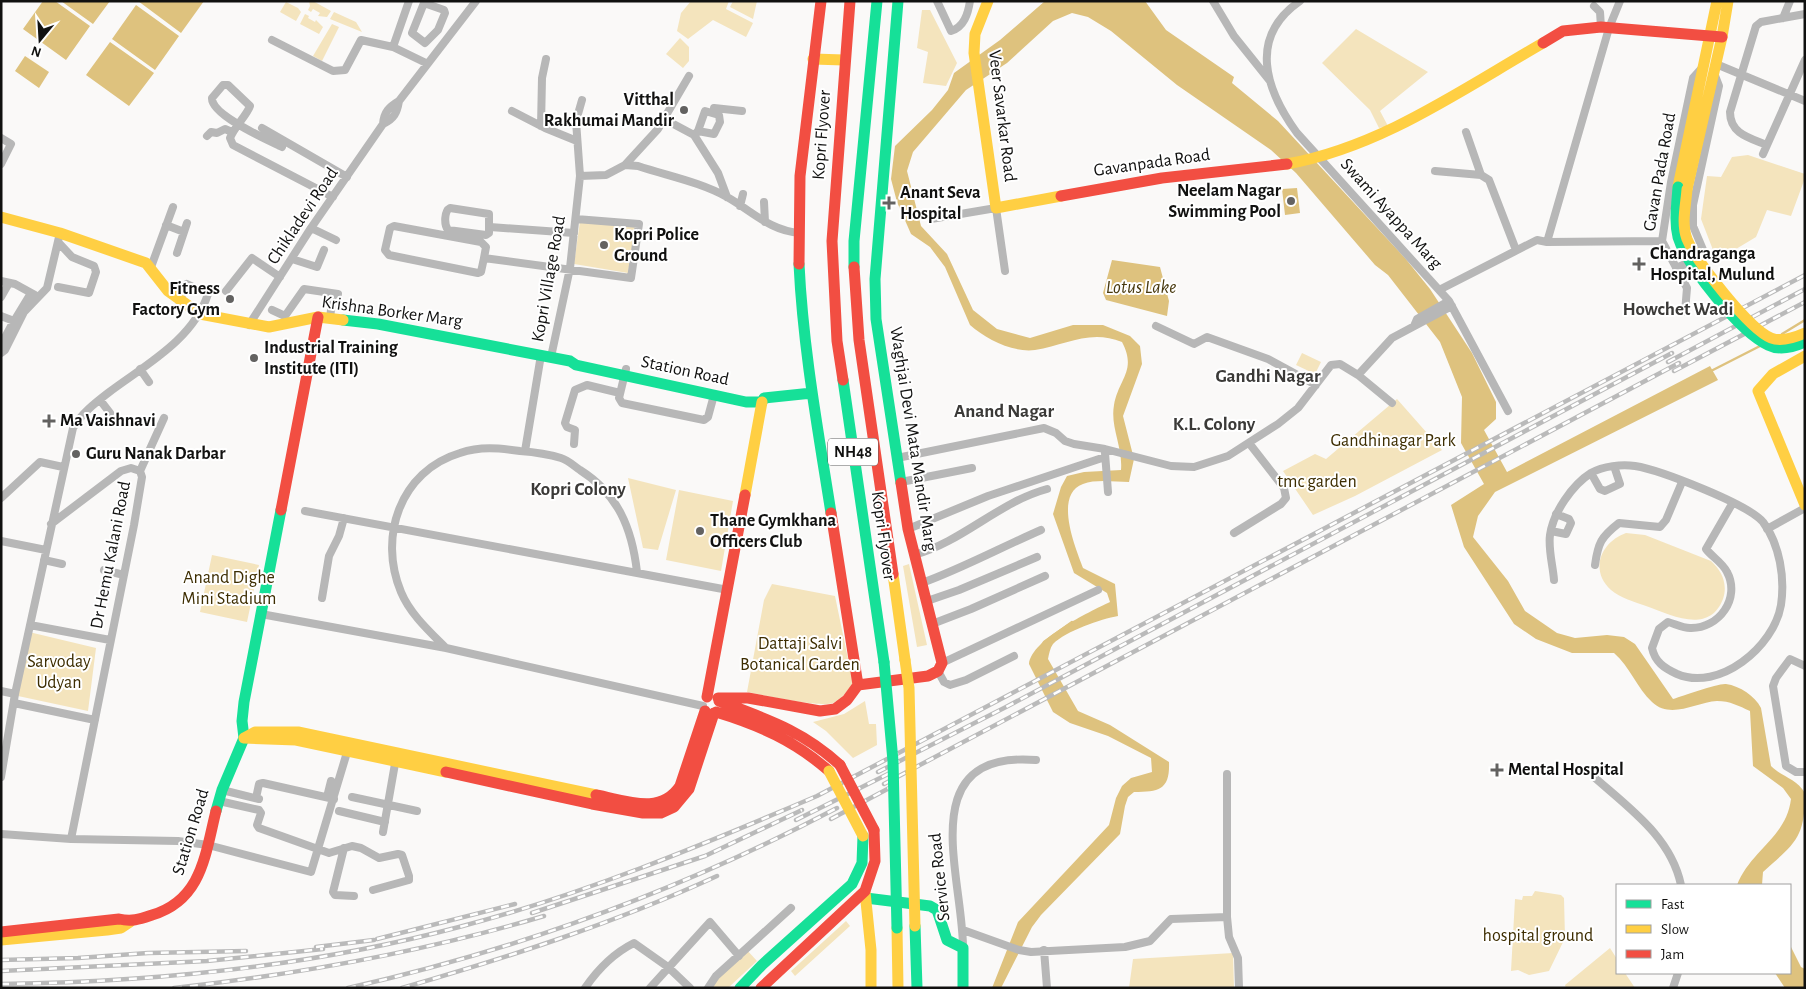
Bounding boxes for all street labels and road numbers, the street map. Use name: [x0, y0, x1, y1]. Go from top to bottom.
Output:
street label: Veer Savarkar Road: [985, 49, 1019, 183]
street label: Kopri Flyover: [810, 89, 834, 181]
street label: Gavan Pada Road: [1641, 111, 1679, 233]
street label: Gavanpada Road: [1093, 146, 1211, 180]
street label: Swami Ayappa Marg: [1337, 155, 1445, 273]
street label: Chikladevi Road: [264, 164, 342, 268]
street label: Kopri Village Road: [529, 214, 569, 344]
street label: Krishna Borker Marg: [320, 293, 464, 331]
street label: Waghjai Devi Mata Mandir Marg: [886, 326, 940, 553]
street label: Station Road: [639, 353, 731, 389]
road number: NH48: [828, 438, 878, 466]
street label: Dr Hemu Kalani Road: [88, 480, 134, 630]
street label: Kopri Flyover: [868, 490, 898, 582]
street label: Station Road: [169, 787, 213, 877]
street label: Service Road: [926, 832, 954, 922]

